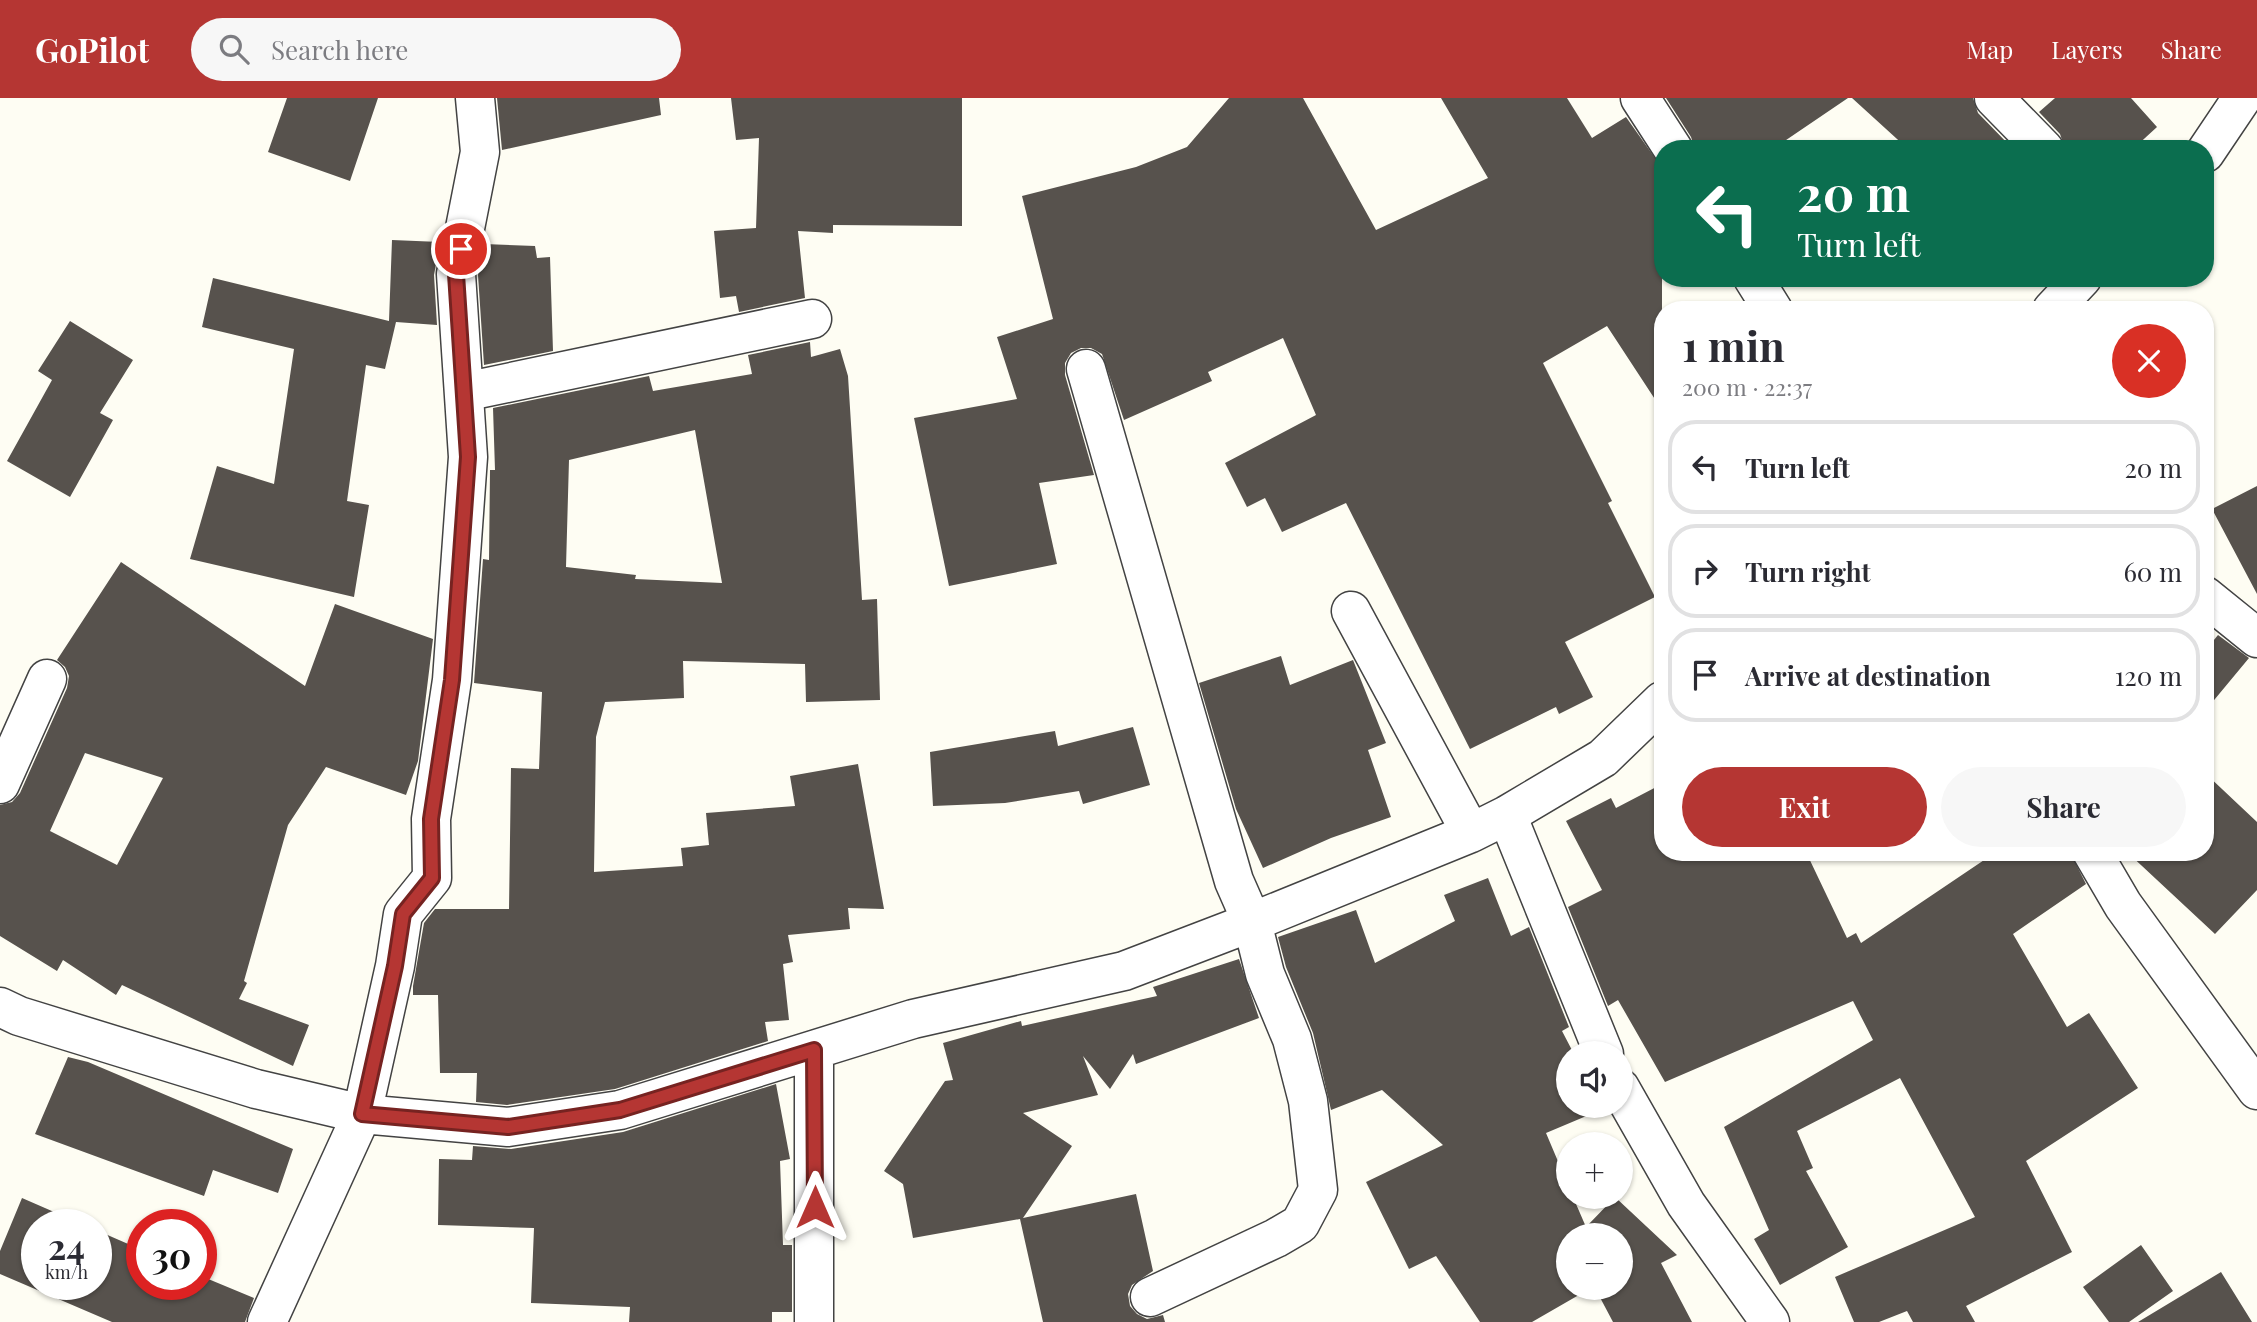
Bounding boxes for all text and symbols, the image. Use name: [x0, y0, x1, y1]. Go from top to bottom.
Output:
search box: [191, 18, 681, 81]
text: GoPilot: [35, 27, 149, 71]
icon: search: [215, 30, 253, 68]
text: Search here: [271, 32, 408, 67]
text: Map: [1967, 33, 2013, 65]
text: Layers: [2051, 33, 2123, 65]
text: Share: [2161, 33, 2222, 65]
text: 20 m: [1797, 159, 1910, 224]
icon: left: [1682, 168, 1773, 259]
pin: [431, 219, 491, 279]
text: Turn left: [1797, 222, 1921, 265]
icon: arrive: [442, 230, 480, 268]
text: 1 min: [1682, 317, 1785, 373]
button: close: [2112, 324, 2186, 398]
text: 200 m · 22:37: [1682, 371, 1812, 402]
icon: left: [1686, 448, 1724, 486]
text: Turn left: [1745, 450, 1850, 485]
text: 20 m: [2124, 450, 2182, 485]
icon: right: [1686, 552, 1724, 590]
text: Turn right: [1745, 554, 1871, 589]
text: 60 m: [2123, 554, 2182, 589]
icon: arrive: [1686, 656, 1724, 694]
text: Arrive at destination: [1745, 658, 1991, 693]
text: 120 m: [2115, 658, 2182, 693]
button: Exit: [1682, 767, 1927, 847]
button: Share: [1941, 767, 2186, 847]
map controls: [1556, 1041, 1633, 1300]
button: sound: [1556, 1041, 1633, 1118]
button: +: [1556, 1132, 1633, 1209]
position arrow: [778, 1170, 852, 1244]
speed limit sign: 30: [126, 1209, 217, 1300]
text: 24: [48, 1222, 85, 1269]
button: −: [1556, 1223, 1633, 1300]
text: km/h: [45, 1260, 88, 1284]

